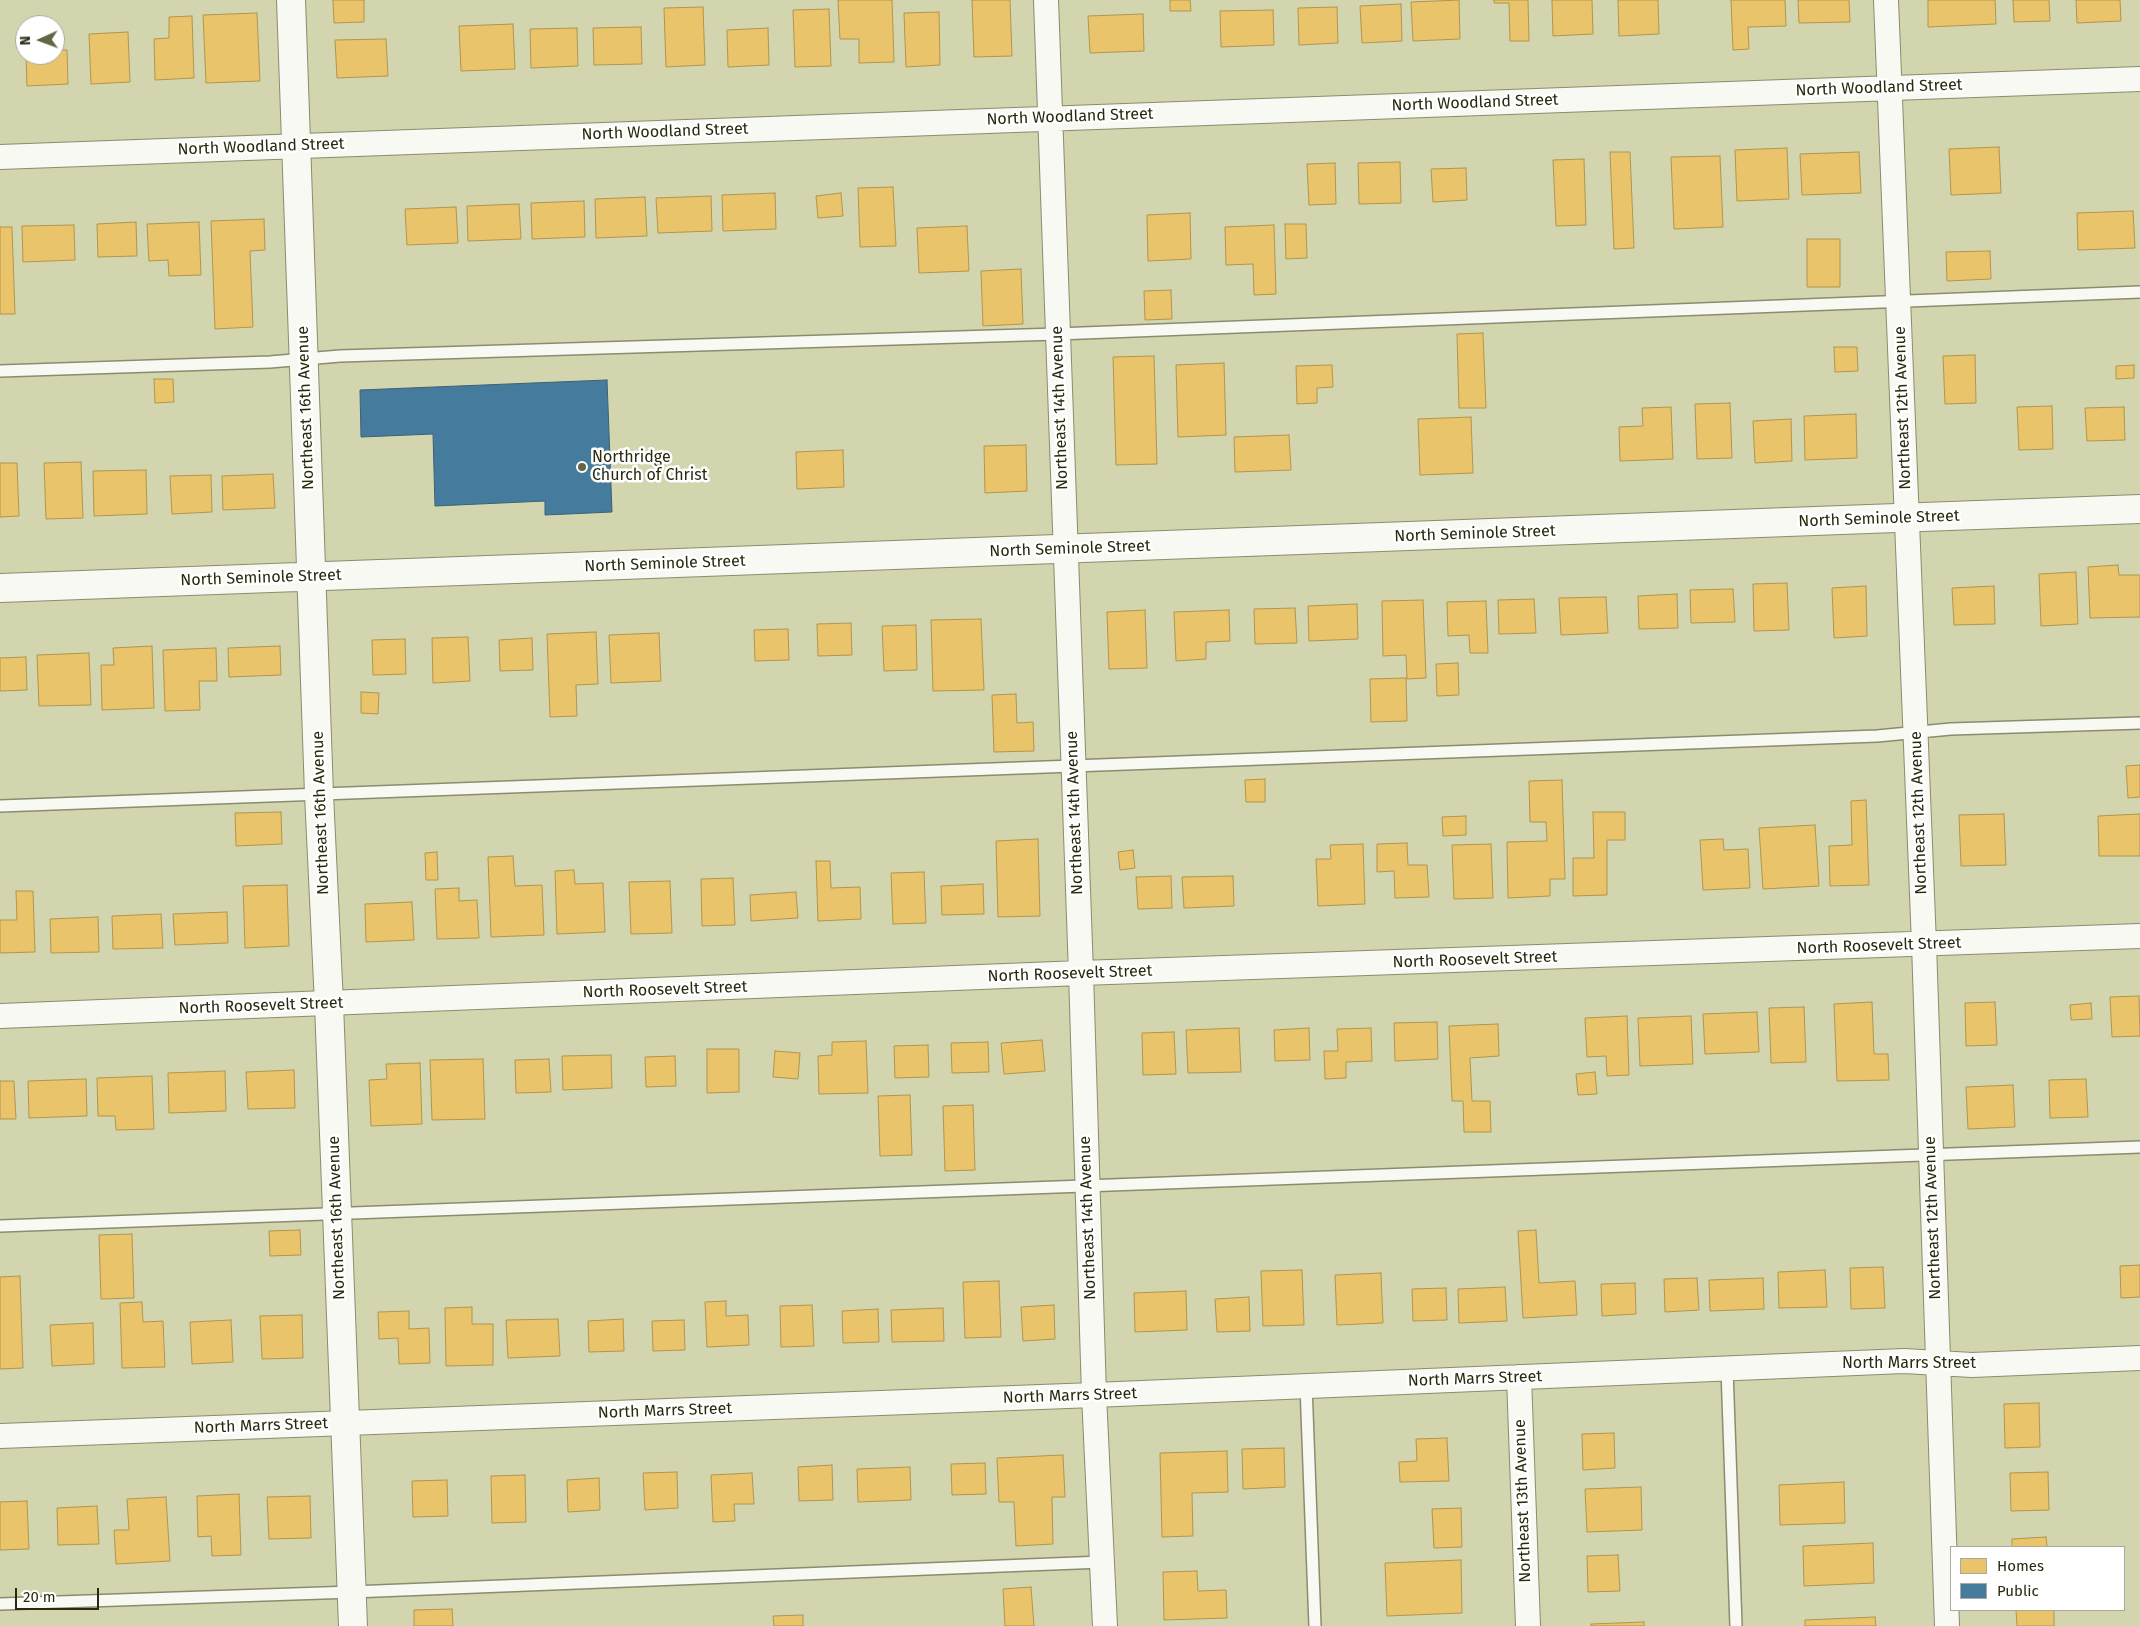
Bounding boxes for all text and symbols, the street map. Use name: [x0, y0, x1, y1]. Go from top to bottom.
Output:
north arrow: [15, 15, 65, 65]
text: N: [17, 36, 34, 45]
street label: North Woodland Street: [1795, 75, 1963, 101]
street label: North Woodland Street: [1391, 90, 1559, 116]
street label: North Woodland Street: [986, 104, 1154, 130]
street label: North Woodland Street: [581, 119, 749, 145]
street label: North Woodland Street: [177, 134, 345, 160]
street label: Northeast 16th Avenue: [294, 326, 318, 490]
street label: Northeast 14th Avenue: [1048, 326, 1072, 490]
street label: Northeast 12th Avenue: [1891, 326, 1915, 490]
place label: Northridge Church of Christ: [592, 448, 708, 486]
marker: Northridge Church of Christ: [576, 461, 588, 473]
street label: North Seminole Street: [1798, 507, 1960, 531]
street label: North Seminole Street: [1394, 522, 1556, 546]
street label: North Seminole Street: [989, 537, 1151, 561]
street label: North Seminole Street: [584, 552, 746, 576]
street label: North Seminole Street: [180, 566, 342, 590]
street label: Northeast 16th Avenue: [309, 731, 333, 895]
street label: Northeast 14th Avenue: [1063, 731, 1087, 895]
street label: Northeast 12th Avenue: [1907, 731, 1931, 895]
street label: North Roosevelt Street: [1796, 934, 1962, 958]
street label: North Roosevelt Street: [1392, 948, 1558, 972]
street label: North Roosevelt Street: [987, 962, 1153, 986]
street label: North Roosevelt Street: [582, 978, 748, 1002]
street label: North Roosevelt Street: [178, 994, 344, 1018]
street label: Northeast 16th Avenue: [325, 1136, 349, 1300]
street label: Northeast 14th Avenue: [1076, 1136, 1100, 1300]
street label: Northeast 12th Avenue: [1921, 1136, 1945, 1300]
street label: North Marrs Street: [1842, 1354, 1976, 1374]
street label: North Marrs Street: [1408, 1367, 1542, 1391]
street label: North Marrs Street: [1003, 1384, 1137, 1408]
street label: North Marrs Street: [598, 1399, 732, 1423]
street label: North Marrs Street: [194, 1414, 328, 1438]
street label: Northeast 13th Avenue: [1511, 1419, 1535, 1583]
legend: [1950, 1546, 2125, 1611]
text: Homes: [1997, 1557, 2044, 1575]
scale bar: [18, 1578, 101, 1610]
text: Public: [1997, 1582, 2039, 1600]
text: 20 m: [23, 1588, 56, 1606]

